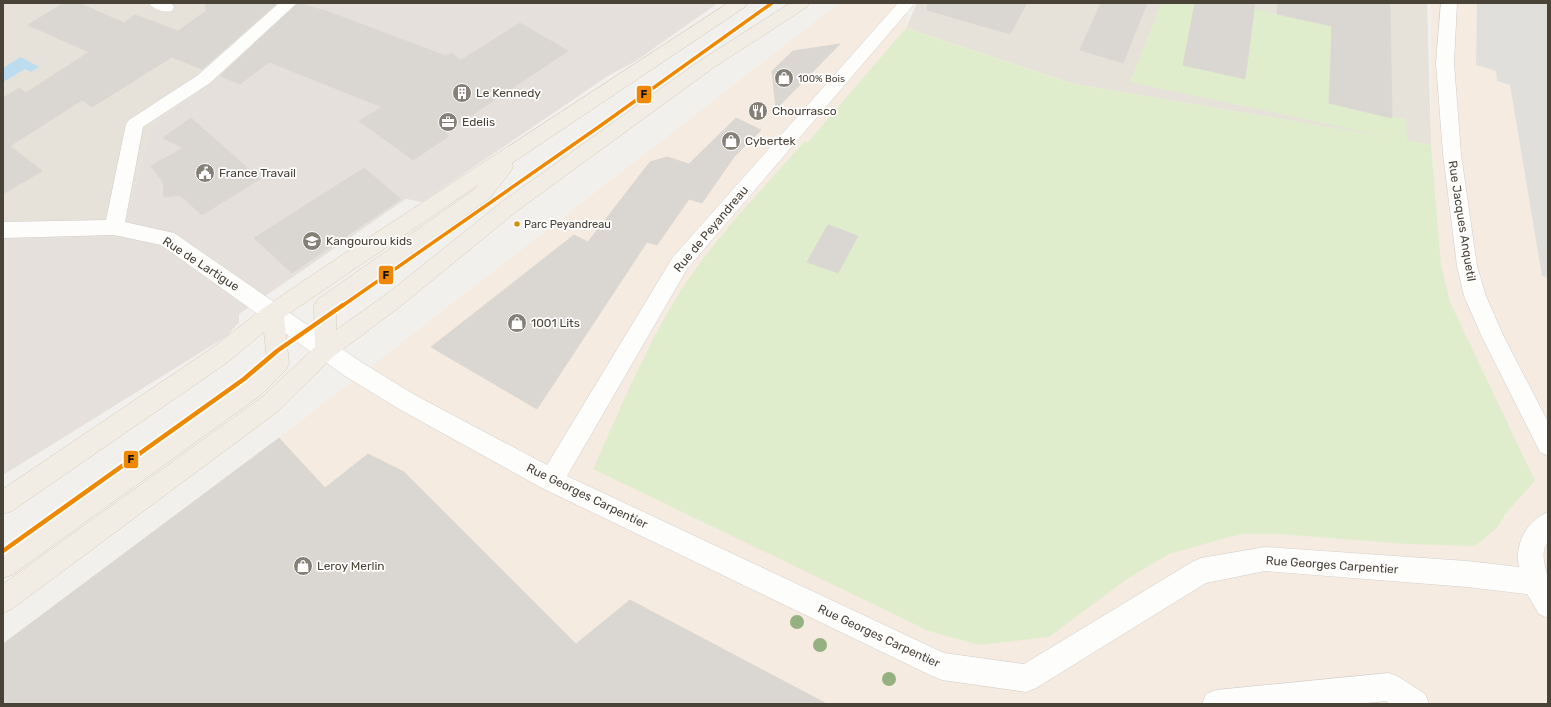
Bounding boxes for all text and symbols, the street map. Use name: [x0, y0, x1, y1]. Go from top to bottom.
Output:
shop icon: 100% Bois: [773, 67, 795, 89]
place label: 100% Bois: [798, 73, 845, 85]
building icon: Le Kennedy: [451, 82, 473, 104]
line badge: F: [636, 85, 652, 104]
place label: Le Kennedy: [476, 86, 541, 100]
text: F: [641, 88, 648, 101]
restaurant icon: Chourrasco: [747, 100, 769, 122]
place label: Chourrasco: [772, 104, 837, 118]
office icon: Edelis: [437, 111, 459, 133]
place label: Edelis: [462, 115, 495, 129]
shop icon: Cybertek: [720, 130, 742, 152]
place label: Cybertek: [745, 134, 796, 148]
street label: Rue Jacques Anquetil: [1446, 160, 1478, 283]
public building icon: France Travail: [194, 162, 216, 184]
place label: France Travail: [219, 166, 296, 180]
street label: Rue de Peyandreau: [671, 183, 751, 275]
place label: Parc Peyandreau: [524, 218, 611, 231]
marker: Parc Peyandreau: [512, 219, 522, 229]
school or university icon: Kangourou kids: [301, 230, 323, 252]
street label: Rue de Lartigue: [160, 234, 242, 294]
place label: Kangourou kids: [326, 234, 412, 248]
line badge: F: [378, 265, 394, 285]
text: F: [383, 269, 390, 282]
shop icon: 1001 Lits: [506, 312, 528, 334]
place label: 1001 Lits: [531, 316, 580, 330]
line badge: F: [123, 450, 139, 469]
text: F: [128, 453, 135, 466]
street label: Rue Georges Carpentier: [524, 461, 650, 532]
street label: Rue Georges Carpentier: [1265, 553, 1399, 577]
shop icon: Leroy Merlin: [292, 555, 314, 577]
place label: Leroy Merlin: [317, 559, 385, 573]
street label: Rue Georges Carpentier: [816, 602, 943, 671]

